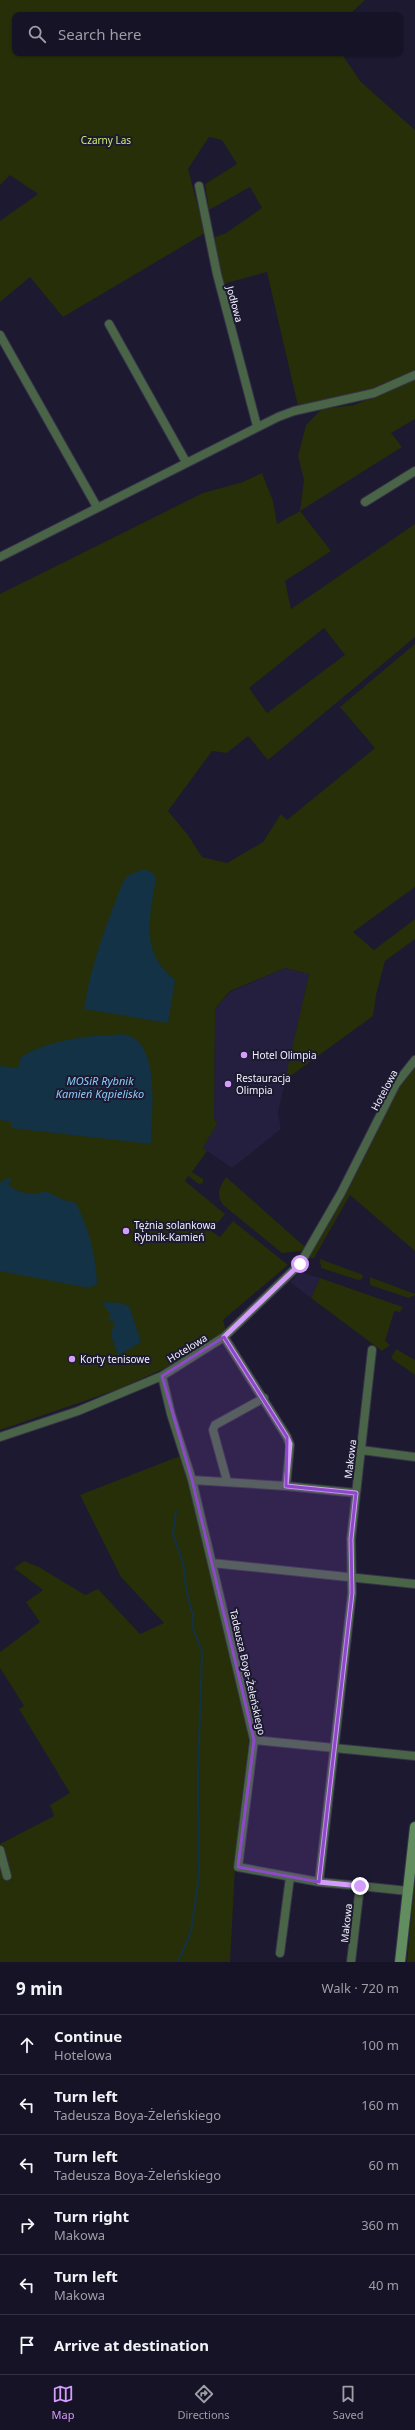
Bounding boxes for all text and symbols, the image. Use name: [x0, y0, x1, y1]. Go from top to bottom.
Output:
search box: [12, 12, 403, 56]
icon: search: [26, 23, 48, 45]
text: Search here: [58, 24, 141, 44]
park label: Czarny Las: [81, 133, 131, 147]
street label: Jodłowa: [223, 283, 247, 324]
place label: Hotel Olimpia: [252, 1048, 317, 1062]
marker: Hotel Olimpia: [239, 1050, 249, 1060]
street label: Hotelowa: [367, 1067, 401, 1113]
place label: Restauracja Olimpia: [236, 1071, 291, 1097]
water label: MOSiR Rybnik Kamień Kąpielisko: [56, 1073, 144, 1101]
marker: Restauracja Olimpia: [223, 1079, 233, 1089]
place label: Tężnia solankowa Rybnik-Kamień: [134, 1218, 216, 1244]
marker: Tężnia solankowa Rybnik-Kamień: [121, 1226, 131, 1236]
route start: [291, 1255, 309, 1273]
street label: Hotelowa: [164, 1331, 210, 1365]
place label: Korty tenisowe: [80, 1352, 150, 1366]
marker: Korty tenisowe: [67, 1354, 77, 1364]
street label: Makowa: [341, 1439, 359, 1479]
street label: Tadeusza Boya-Żeleńskiego: [227, 1608, 269, 1736]
route end: [351, 1877, 369, 1895]
street label: Makowa: [337, 1903, 355, 1943]
text: 9 min: [16, 1977, 63, 2000]
text: Walk · 720 m: [321, 1979, 399, 1997]
text: Continue: [54, 2026, 122, 2046]
icon: ahead: [16, 2034, 38, 2056]
text: 100 m: [361, 2036, 399, 2054]
text: Hotelowa: [54, 2046, 112, 2064]
text: Turn left: [54, 2086, 118, 2106]
icon: left: [16, 2094, 38, 2116]
text: 160 m: [361, 2096, 399, 2114]
text: Tadeusza Boya-Żeleńskiego: [54, 2106, 221, 2124]
text: Turn left: [54, 2146, 118, 2166]
icon: left: [16, 2154, 38, 2176]
text: 60 m: [369, 2156, 399, 2174]
text: Tadeusza Boya-Żeleńskiego: [54, 2166, 221, 2184]
text: Turn right: [54, 2206, 129, 2226]
icon: right: [16, 2214, 38, 2236]
text: 360 m: [361, 2216, 399, 2234]
text: Makowa: [54, 2226, 105, 2244]
text: Turn left: [54, 2266, 118, 2286]
icon: left: [16, 2274, 38, 2296]
text: 40 m: [369, 2276, 399, 2294]
text: Makowa: [54, 2286, 105, 2304]
icon: arrive: [16, 2334, 38, 2356]
text: Arrive at destination: [54, 2335, 209, 2355]
tab: Map: [52, 2383, 74, 2422]
tab: Directions: [177, 2383, 230, 2422]
tab: Saved: [333, 2383, 363, 2422]

